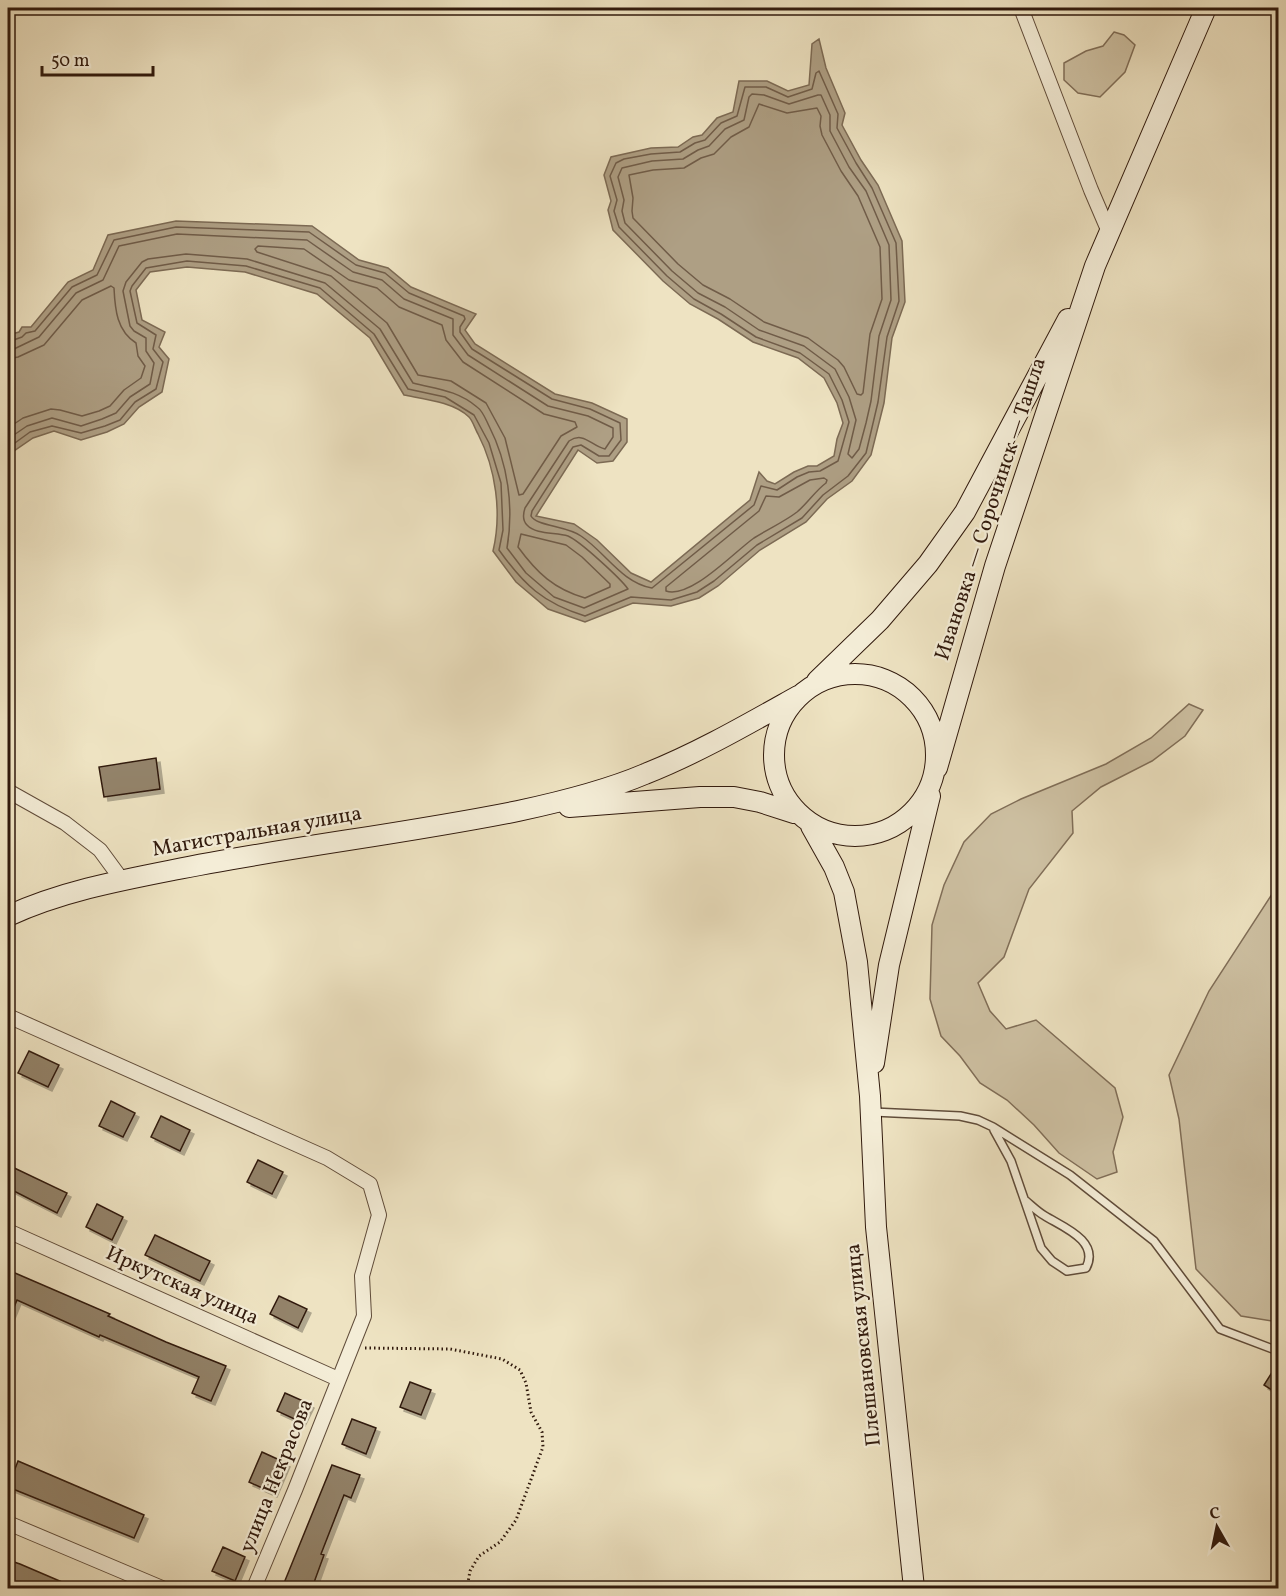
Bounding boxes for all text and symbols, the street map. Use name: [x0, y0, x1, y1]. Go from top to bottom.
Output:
scale bar: [42, 39, 153, 77]
text: 50 m: [51, 49, 90, 74]
street label: Ивановка — Сорочинск — Ташла: [928, 354, 1054, 664]
street label: Магистральная улица: [150, 799, 364, 865]
street label: Иркутская улица: [101, 1239, 263, 1333]
street label: Плешановская улица: [839, 1242, 889, 1448]
street label: улица Некрасова: [233, 1395, 321, 1557]
north arrow: [1187, 1497, 1247, 1557]
text: С: [1208, 1502, 1222, 1526]

